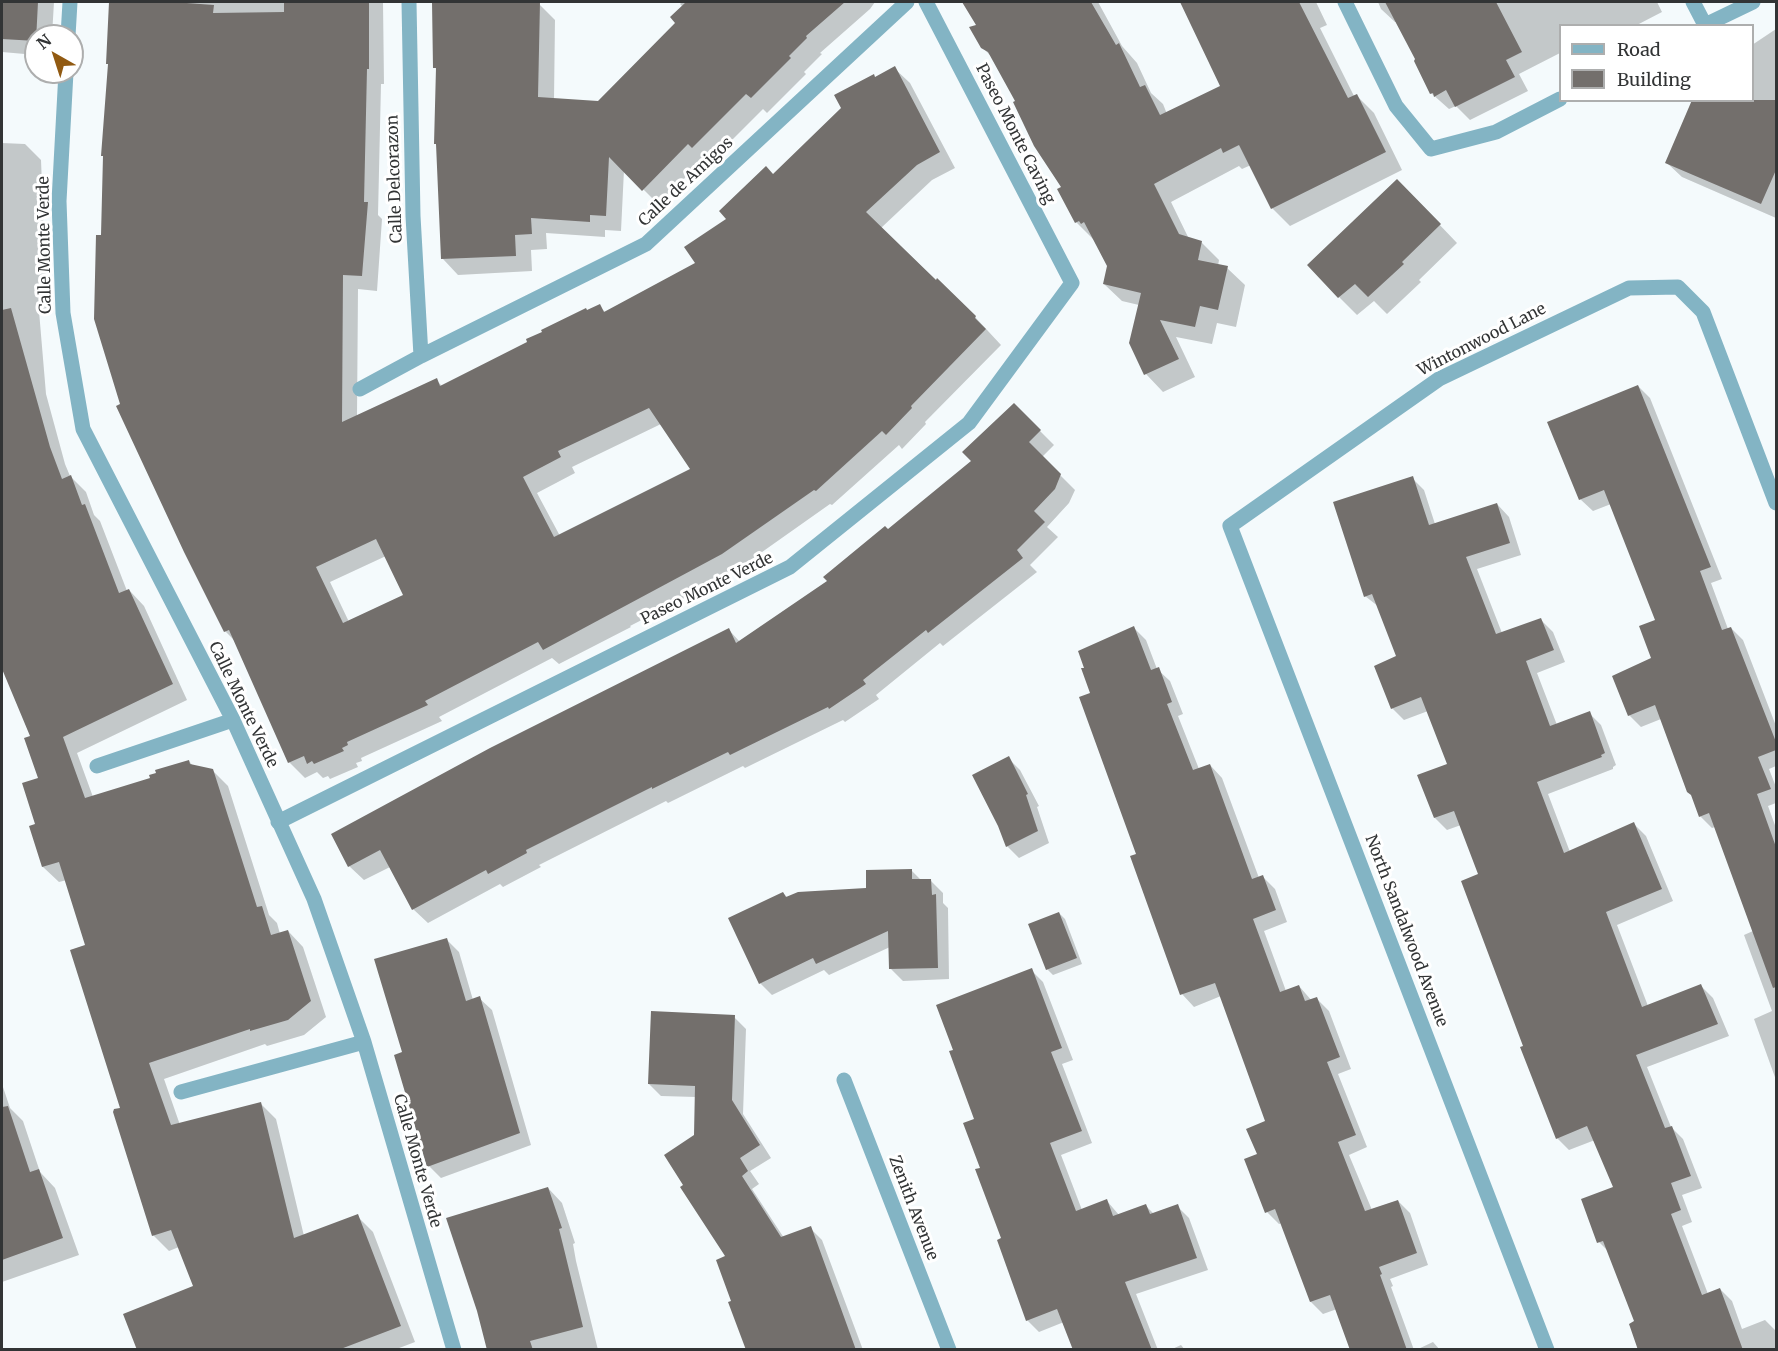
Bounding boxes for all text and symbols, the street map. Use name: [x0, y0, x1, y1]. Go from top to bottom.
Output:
north arrow: [24, 24, 84, 84]
legend: [1559, 24, 1754, 102]
text: N: [33, 30, 55, 53]
text: Road: [1617, 38, 1661, 61]
street label: Paseo Monte Caving: [971, 61, 1059, 207]
text: Building: [1617, 68, 1691, 91]
street label: Calle Delcorazon: [383, 115, 407, 243]
street label: Calle de Amigos: [635, 133, 737, 231]
street label: Calle Monte Verde: [34, 176, 56, 314]
street label: Wintonwood Lane: [1415, 299, 1549, 381]
street label: Paseo Monte Verde: [638, 549, 776, 629]
street label: Calle Monte Verde: [204, 639, 282, 771]
street label: North Sandalwood Avenue: [1360, 832, 1452, 1030]
street label: Calle Monte Verde: [389, 1092, 445, 1230]
street label: Zenith Avenue: [884, 1153, 942, 1263]

